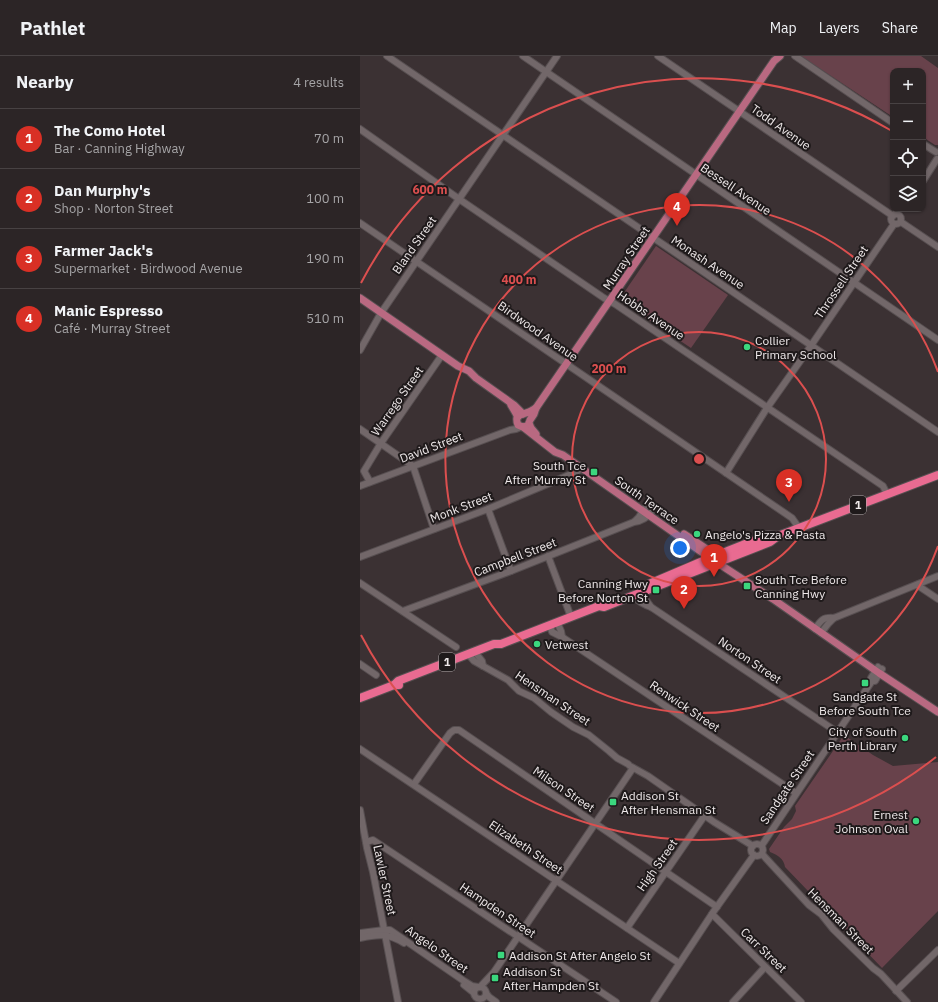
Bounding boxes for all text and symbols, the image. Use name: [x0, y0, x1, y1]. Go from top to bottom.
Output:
text: Pathlet: [20, 16, 85, 40]
text: Map: [770, 19, 797, 37]
text: Layers: [819, 19, 860, 37]
text: Share: [882, 19, 918, 37]
map controls: [890, 68, 926, 212]
button: +: [890, 68, 926, 104]
text: Nearby: [16, 71, 74, 93]
text: 4 results: [293, 74, 344, 91]
street label: Todd Avenue: [748, 101, 814, 153]
button: −: [890, 104, 926, 140]
text: The Como Hotel: [54, 121, 165, 140]
text: 1: [25, 130, 33, 147]
text: 70 m: [314, 130, 344, 147]
text: Bar · Canning Highway: [54, 140, 185, 157]
button: locate: [890, 140, 926, 176]
street label: Bessell Avenue: [698, 160, 775, 218]
button: layers: [890, 176, 926, 212]
text: Dan Murphy's: [54, 181, 151, 200]
text: 600 m: [412, 182, 448, 197]
text: 2: [25, 190, 33, 207]
text: 100 m: [306, 190, 344, 207]
pin: 4: [664, 193, 690, 226]
text: Shop · Norton Street: [54, 200, 173, 217]
street label: Bland Street: [389, 213, 439, 277]
street label: Murray Street: [599, 223, 653, 293]
street label: Monash Avenue: [668, 232, 748, 292]
text: Farmer Jack's: [54, 241, 153, 260]
street label: Throssell Street: [811, 243, 871, 321]
text: 3: [25, 250, 33, 267]
text: 190 m: [306, 250, 344, 267]
text: Supermarket · Birdwood Avenue: [54, 260, 243, 277]
text: 400 m: [501, 272, 537, 287]
street label: Hobbs Avenue: [615, 287, 688, 343]
street label: Birdwood Avenue: [495, 298, 581, 365]
text: Manic Espresso: [54, 301, 163, 320]
text: 4: [25, 310, 33, 327]
text: 510 m: [306, 310, 344, 327]
text: Café · Murray Street: [54, 320, 170, 337]
place label: Collier Primary School: [755, 333, 836, 362]
marker: Collier Primary School: [742, 342, 752, 352]
text: 200 m: [591, 361, 627, 376]
street label: Warrego Street: [368, 363, 426, 439]
street label: David Street: [398, 428, 464, 466]
centre of rings: [692, 452, 706, 466]
place label: South Tce After Murray St: [505, 458, 586, 487]
marker: South Tce After Murray St: [589, 467, 599, 477]
pin: 3: [776, 469, 802, 502]
street label: South Terrace: [612, 472, 682, 528]
street label: Monk Street: [428, 488, 494, 526]
road number: 1: [850, 496, 866, 514]
place label: Angelo's Pizza & Pasta: [705, 527, 826, 542]
marker: Angelo's Pizza & Pasta: [692, 529, 702, 539]
street label: Campbell Street: [472, 534, 558, 580]
your location: [670, 538, 690, 558]
pin: 1: [701, 544, 727, 577]
place label: South Tce Before Canning Hwy: [755, 572, 847, 601]
place label: Canning Hwy Before Norton St: [558, 576, 648, 605]
pin: 2: [671, 576, 697, 609]
marker: South Tce Before Canning Hwy: [742, 581, 752, 591]
marker: Canning Hwy Before Norton St: [651, 585, 661, 595]
street label: Norton Street: [716, 633, 784, 687]
place label: Vetwest: [545, 637, 588, 652]
marker: Vetwest: [532, 639, 542, 649]
road number: 1: [439, 653, 455, 671]
street label: Hensman Street: [513, 667, 593, 729]
street label: Renwick Street: [647, 677, 723, 735]
marker: Sandgate St Before South Tce: [860, 678, 870, 688]
place label: Sandgate St Before South Tce: [819, 689, 911, 718]
place label: City of South Perth Library: [828, 724, 897, 753]
marker: City of South Perth Library: [900, 733, 910, 743]
street label: Sandgate Street: [757, 747, 817, 827]
street label: Milson Street: [530, 763, 598, 815]
place label: Addison St After Hensman St: [621, 788, 716, 817]
marker: Addison St After Hensman St: [608, 797, 618, 807]
place label: Ernest Johnson Oval: [835, 807, 908, 836]
marker: Ernest Johnson Oval: [911, 816, 921, 826]
street label: Elizabeth Street: [486, 817, 566, 877]
street label: High Street: [634, 836, 680, 894]
street label: Lawler Street: [370, 843, 400, 917]
street label: Hampden Street: [457, 879, 539, 941]
street label: Hensman Street: [805, 885, 877, 957]
street label: Angelo Street: [403, 922, 471, 976]
street label: Carr Street: [738, 924, 790, 976]
place label: Addison St After Angelo St: [509, 948, 651, 963]
marker: Addison St After Angelo St: [496, 950, 506, 960]
place label: Addison St After Hampden St: [503, 964, 599, 993]
marker: Addison St After Hampden St: [490, 973, 500, 983]

